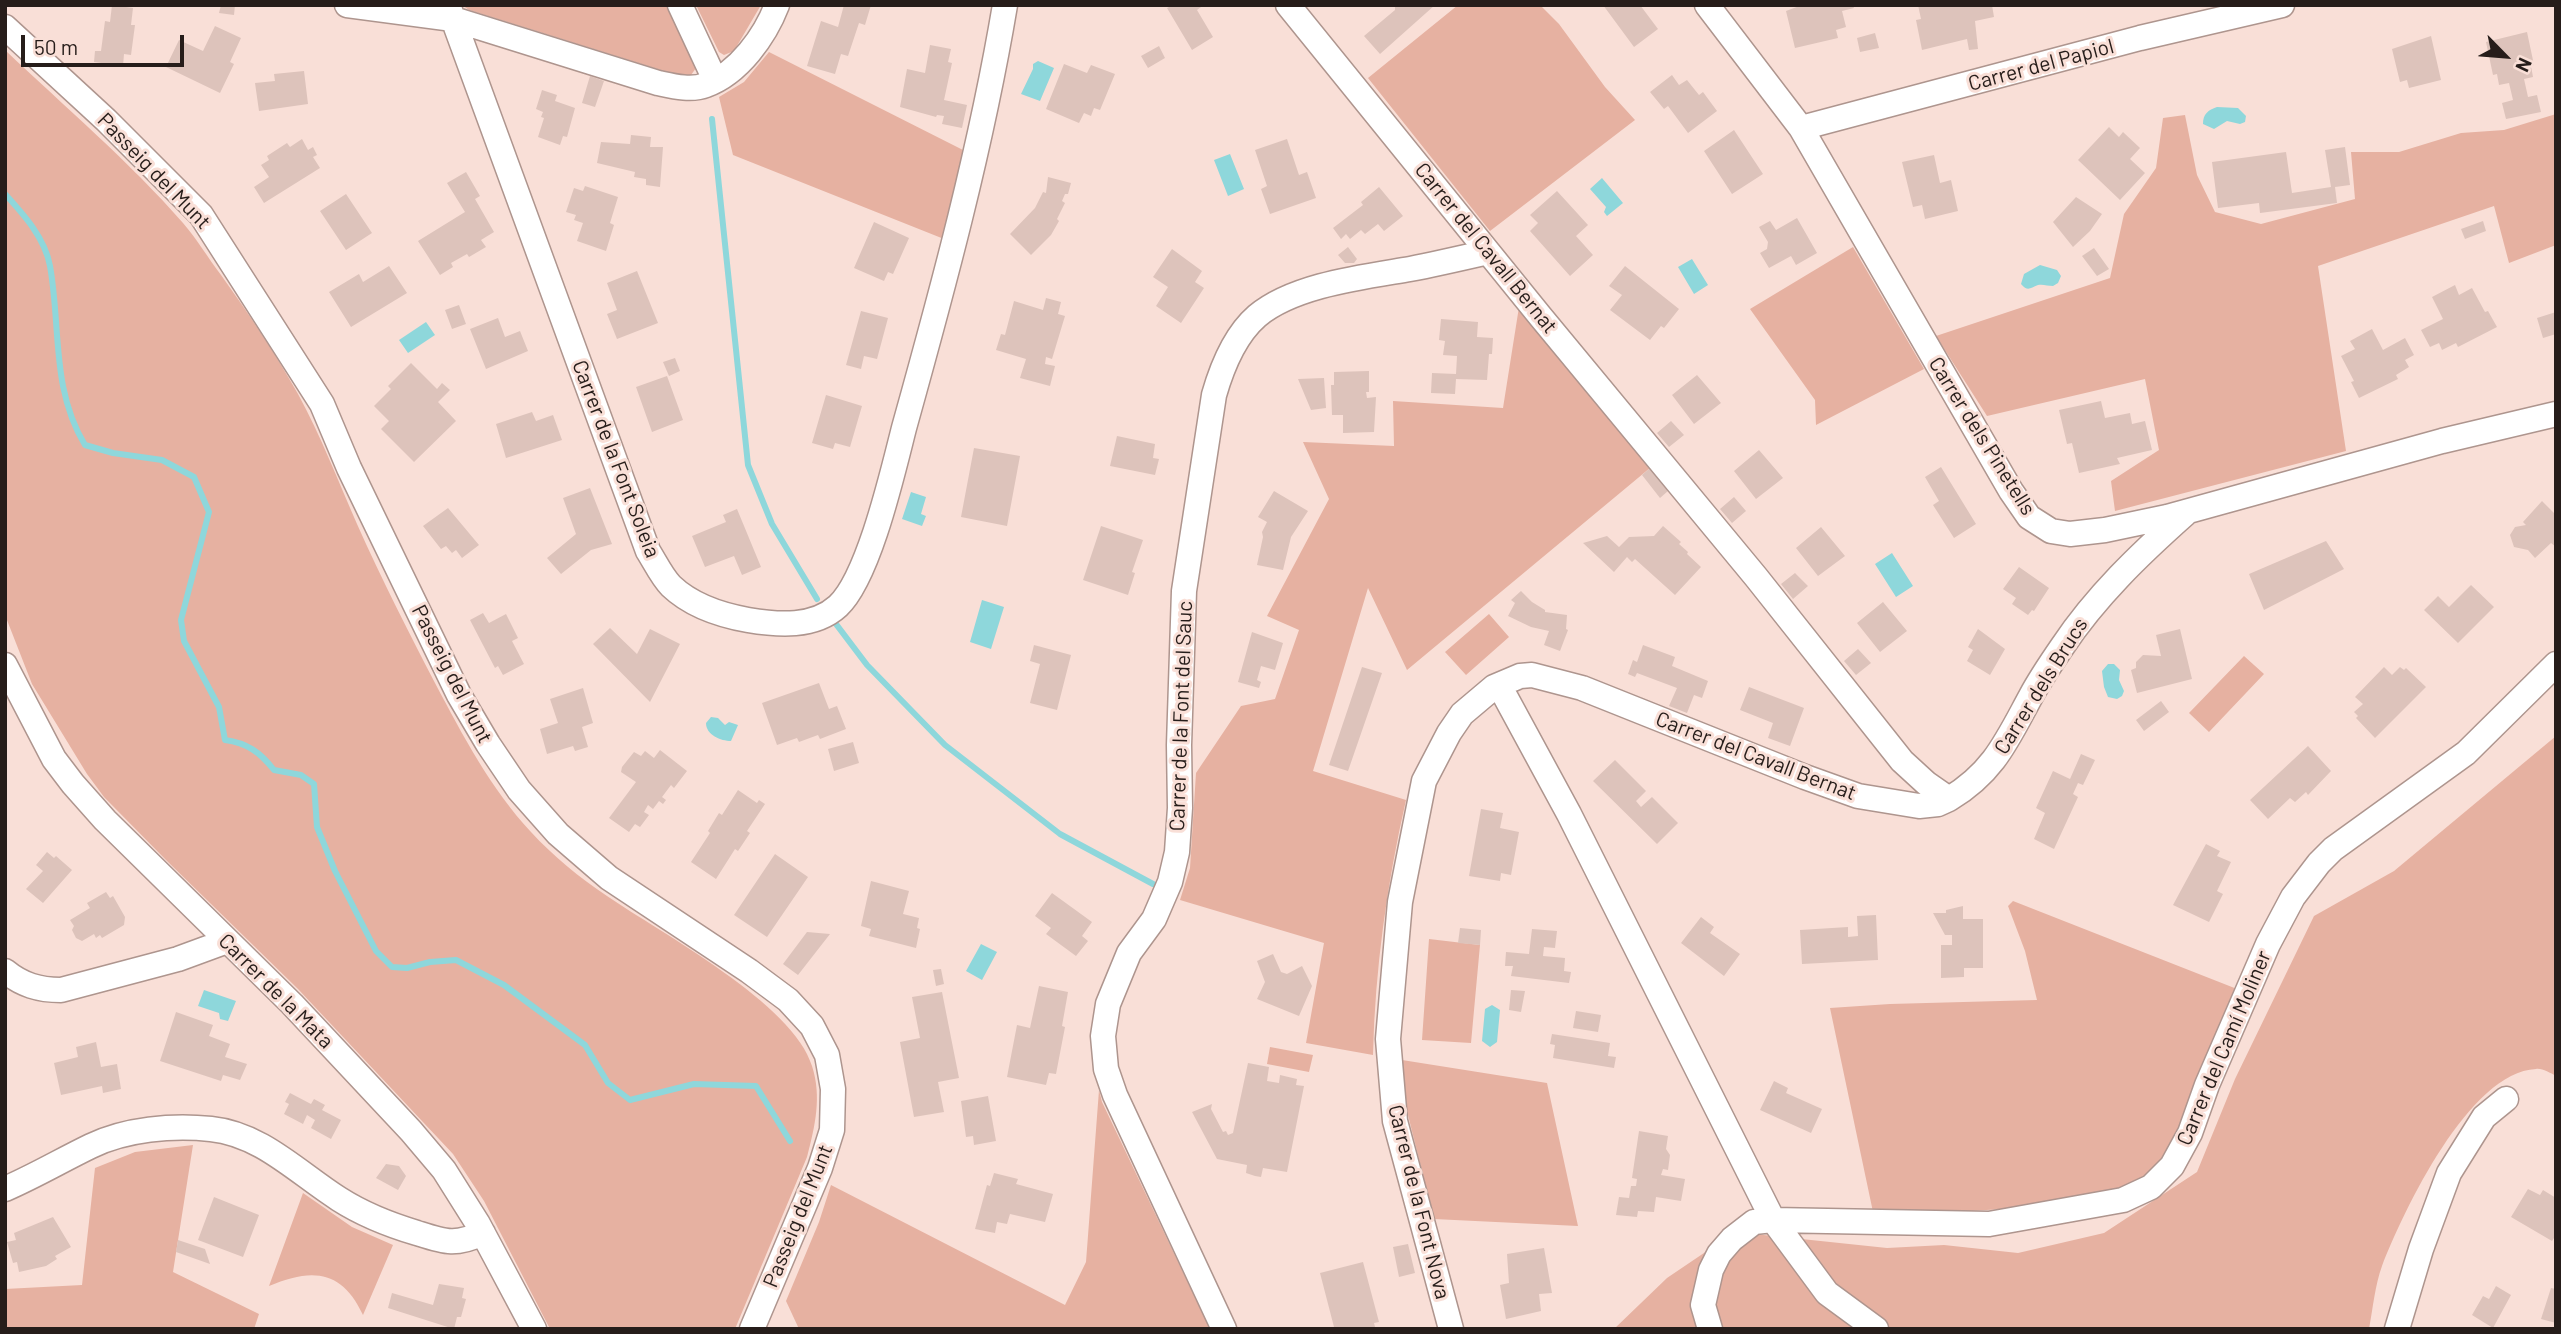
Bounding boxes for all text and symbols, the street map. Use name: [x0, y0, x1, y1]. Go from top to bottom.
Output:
scale bar: [24, 21, 187, 65]
north arrow: [2470, 21, 2540, 91]
street label: Carrer del Papiol: [1966, 33, 2116, 97]
text: 50 m: [34, 34, 78, 59]
text: N: [2511, 54, 2538, 76]
street label: Passeig del Munt: [92, 108, 216, 234]
street label: Carrer del Cavall Bernat: [1409, 158, 1563, 338]
street label: Carrer dels Pinetells: [1923, 352, 2041, 520]
street label: Carrer de la Font Soleia: [567, 357, 665, 561]
street label: Carrer de la Font del Sauc: [1164, 600, 1198, 832]
street label: Passeig del Munt: [406, 601, 498, 747]
street label: Carrer dels Brucs: [1989, 613, 2093, 759]
street label: Carrer del Cavall Bernat: [1652, 706, 1860, 806]
street label: Carrer de la Mata: [213, 928, 339, 1054]
street label: Carrer del Camí Moliner: [2172, 947, 2276, 1149]
street label: Carrer de la Font Nova: [1383, 1102, 1455, 1302]
street label: Passeig del Munt: [758, 1141, 838, 1291]

